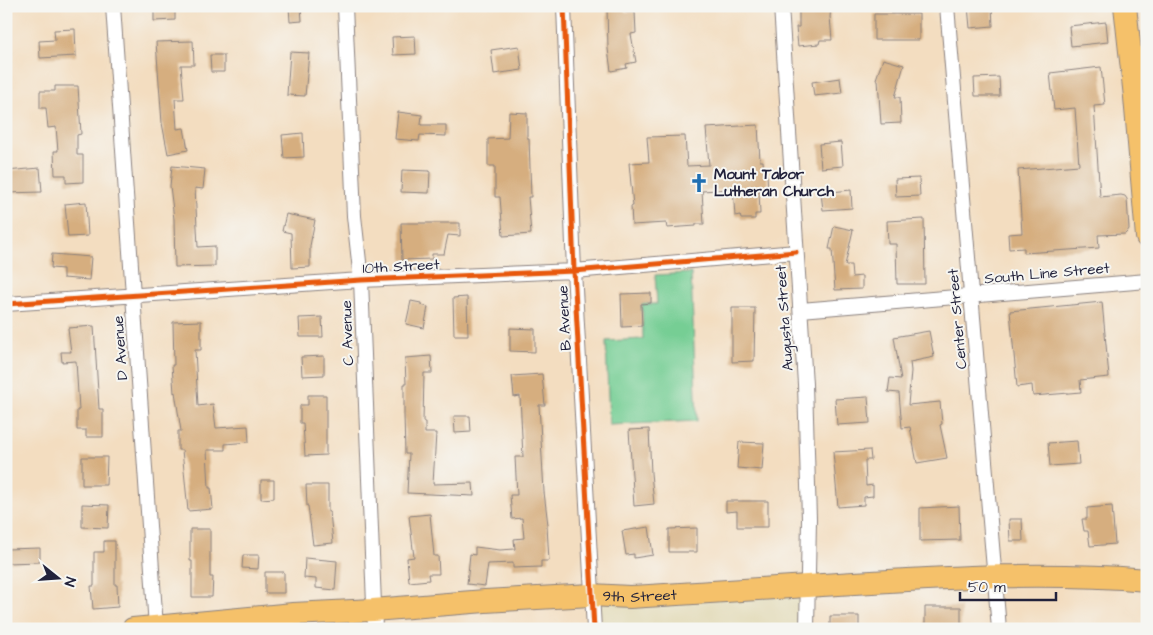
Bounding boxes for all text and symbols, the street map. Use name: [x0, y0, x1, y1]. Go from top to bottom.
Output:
place label: Mount Tabor Lutheran Church: [714, 164, 834, 202]
church icon: Mount Tabor Lutheran Church: [688, 172, 710, 194]
street label: 10th Street: [362, 254, 440, 279]
street label: South Line Street: [983, 258, 1111, 289]
street label: Augusta Street: [770, 264, 800, 372]
street label: Center Street: [943, 268, 972, 370]
street label: B Avenue: [552, 285, 577, 351]
street label: C Avenue: [336, 300, 359, 366]
street label: D Avenue: [108, 315, 133, 381]
north arrow: [32, 552, 82, 602]
scale bar: [960, 570, 1057, 602]
text: N: [59, 574, 80, 589]
text: 50 m: [968, 577, 1006, 598]
street label: 9th Street: [602, 584, 677, 608]

